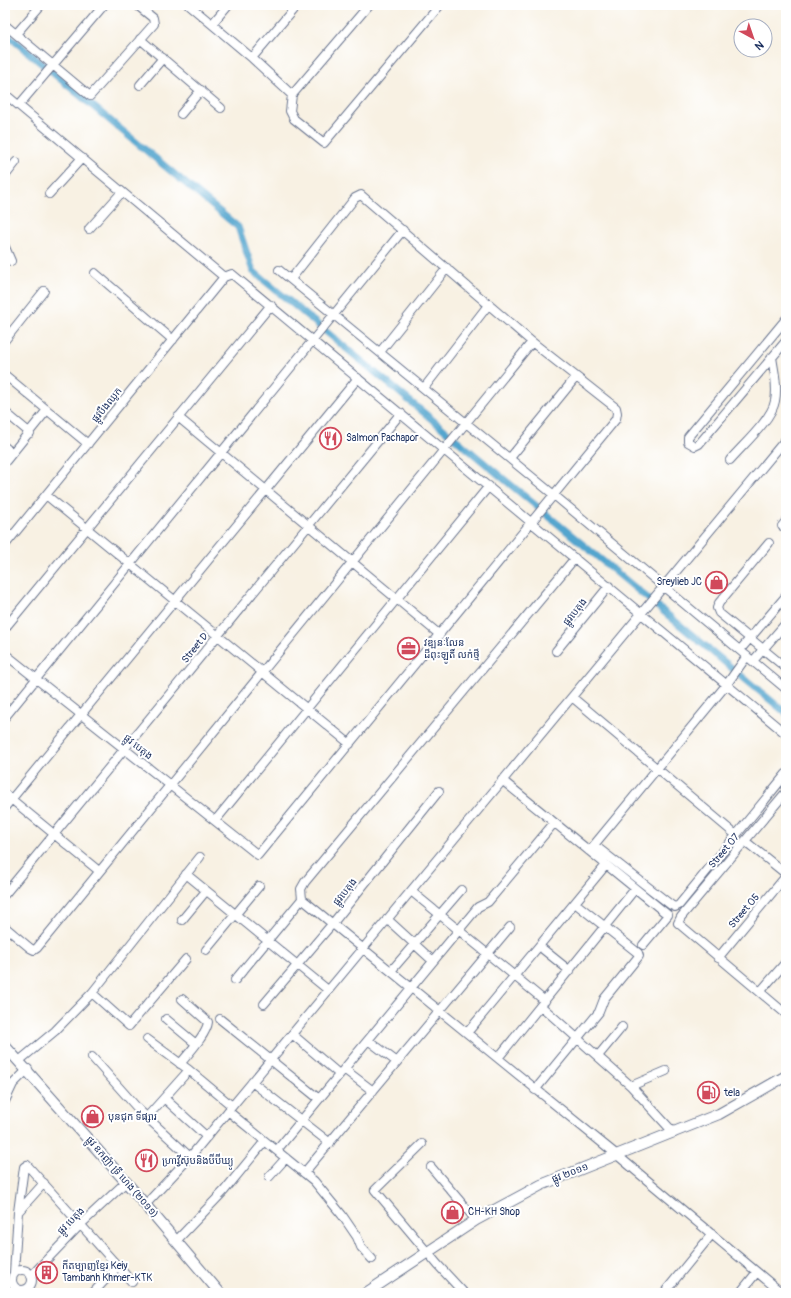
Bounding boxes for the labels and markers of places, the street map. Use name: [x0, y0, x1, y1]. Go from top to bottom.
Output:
restaurant icon: Salmon Pachapor: [318, 425, 344, 451]
place label: Salmon Pachapor: [346, 432, 419, 444]
shop icon: Sreylieb JC: [704, 569, 730, 595]
place label: Sreylieb JC: [656, 576, 702, 588]
office icon: វឌ្ឍនៈលែន ដីពុះឡូតិ៍ លក់ថ្មី: [395, 636, 421, 662]
place label: វឌ្ឍនៈលែន ដីពុះឡូតិ៍ លក់ថ្មី: [424, 637, 480, 664]
fuel station icon: tela: [696, 1080, 722, 1106]
place label: tela: [723, 1087, 740, 1099]
shop icon: បុនជុក ទីផ្សារ: [80, 1104, 106, 1130]
place label: បុនជុក ទីផ្សារ: [108, 1110, 157, 1123]
restaurant icon: ហ្រាវ្វីស៊ុបនិងប៊ីប៊ីឃ្យូ: [134, 1148, 160, 1174]
place label: ហ្រាវ្វីស៊ុបនិងប៊ីប៊ីឃ្យូ: [162, 1153, 234, 1170]
shop icon: CH-KH Shop: [439, 1199, 465, 1225]
place label: CH-KH Shop: [468, 1206, 520, 1218]
building icon: កីតម្បាញខ្មែរ Keiy Tambanh Khmer-KTK: [33, 1259, 59, 1285]
place label: កីតម្បាញខ្មែរ Keiy Tambanh Khmer-KTK: [62, 1259, 152, 1284]

